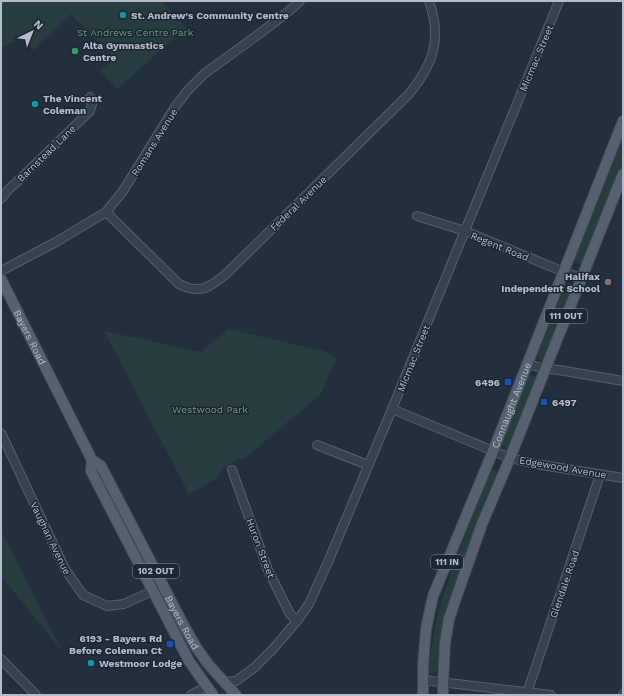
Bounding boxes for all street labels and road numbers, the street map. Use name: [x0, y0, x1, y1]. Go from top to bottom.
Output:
street label: Micmac Street: [518, 23, 556, 93]
street label: Romans Avenue: [129, 106, 180, 178]
street label: Barnstead Lane: [15, 123, 78, 184]
street label: Federal Avenue: [268, 174, 329, 233]
street label: Regent Road: [469, 230, 530, 263]
street label: Bayers Road: [11, 308, 48, 367]
road number: 111 OUT: [545, 309, 587, 323]
street label: Micmac Street: [395, 322, 432, 393]
street label: Connaught Avenue: [490, 361, 533, 450]
street label: Edgewood Avenue: [518, 454, 608, 481]
street label: Vaughan Avenue: [28, 500, 73, 577]
street label: Huron Street: [244, 517, 277, 580]
street label: Glendale Road: [548, 549, 581, 619]
road number: 111 IN: [431, 555, 463, 569]
road number: 102 OUT: [133, 564, 179, 578]
street label: Bayers Road: [163, 594, 201, 651]

